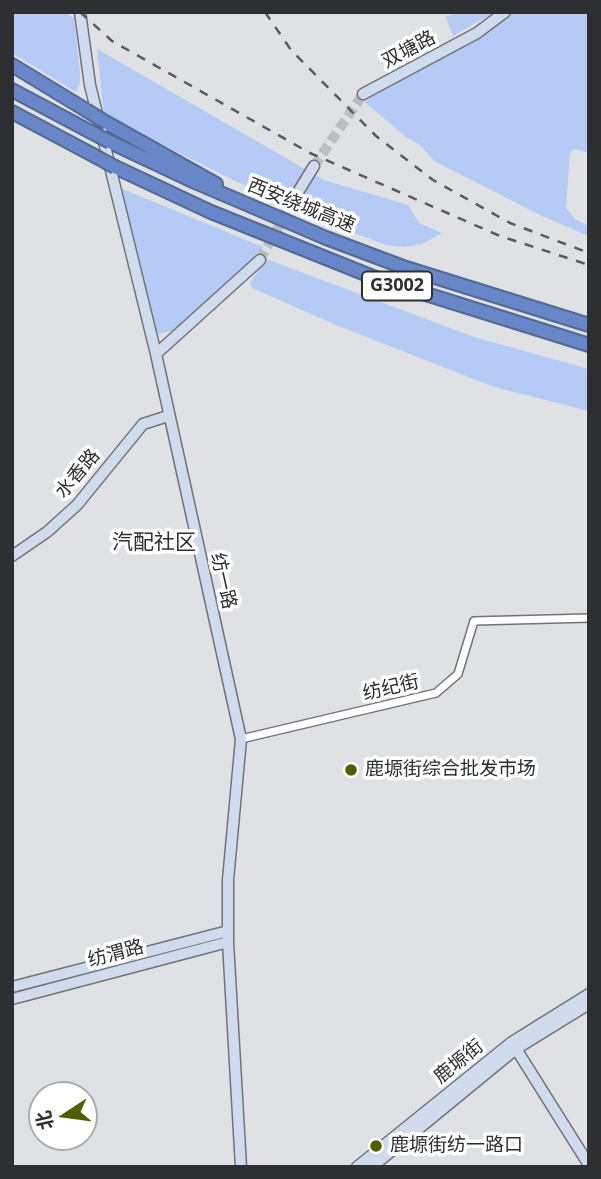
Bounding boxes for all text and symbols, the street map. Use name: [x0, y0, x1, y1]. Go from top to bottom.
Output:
street label: 双塘路: [378, 27, 440, 73]
street label: 西安绕城高速: [244, 174, 358, 238]
road number: G3002: [362, 272, 432, 300]
street label: 水香路: [51, 445, 105, 503]
district label: 汽配社区: [112, 530, 196, 556]
street label: 纺一路: [205, 551, 241, 611]
street label: 纺纪街: [361, 670, 421, 706]
place label: 鹿塬街综合批发市场: [365, 759, 536, 781]
marker: 鹿塬街综合批发市场: [343, 762, 359, 778]
street label: 纺渭路: [86, 936, 146, 972]
street label: 鹿塬街: [430, 1035, 488, 1089]
north arrow: [28, 1081, 98, 1151]
text: 北: [30, 1108, 59, 1132]
place label: 鹿塬街纺一路口: [390, 1135, 523, 1157]
marker: 鹿塬街纺一路口: [368, 1138, 384, 1154]

